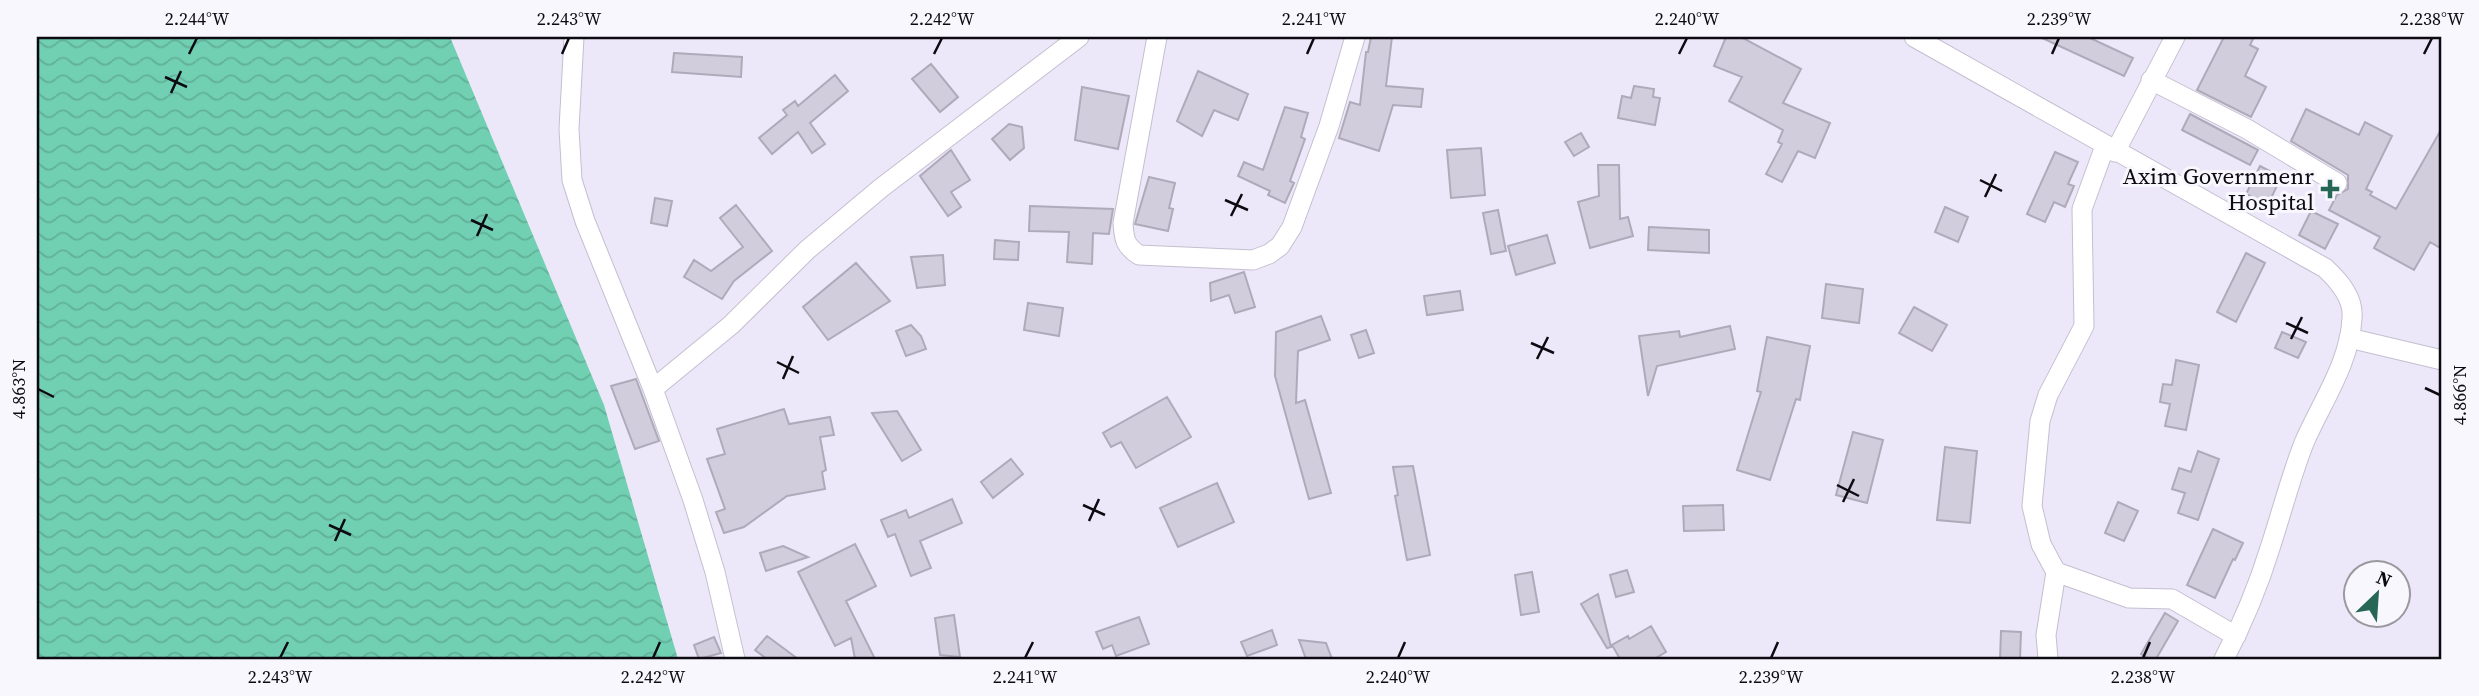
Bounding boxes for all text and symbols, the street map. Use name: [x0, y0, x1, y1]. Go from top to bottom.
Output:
text: 2.244°W: [165, 6, 230, 31]
text: 2.243°W: [537, 6, 602, 31]
text: 2.242°W: [910, 6, 975, 31]
text: 2.241°W: [1282, 6, 1347, 31]
text: 2.240°W: [1655, 6, 1720, 31]
text: 2.239°W: [2027, 6, 2092, 31]
text: 2.238°W: [2400, 6, 2465, 31]
place label: Axim Governmenr Hospital: [2123, 160, 2314, 218]
marker: Axim Governmenr Hospital: [2320, 179, 2340, 199]
text: 4.863°N: [6, 359, 31, 419]
text: 4.866°N: [2447, 365, 2472, 425]
north arrow: [2342, 560, 2412, 630]
text: N: [2372, 564, 2396, 593]
text: 2.243°W: [248, 664, 313, 689]
text: 2.242°W: [621, 664, 686, 689]
text: 2.241°W: [993, 664, 1058, 689]
text: 2.240°W: [1366, 664, 1431, 689]
text: 2.239°W: [1739, 664, 1804, 689]
text: 2.238°W: [2111, 664, 2176, 689]

